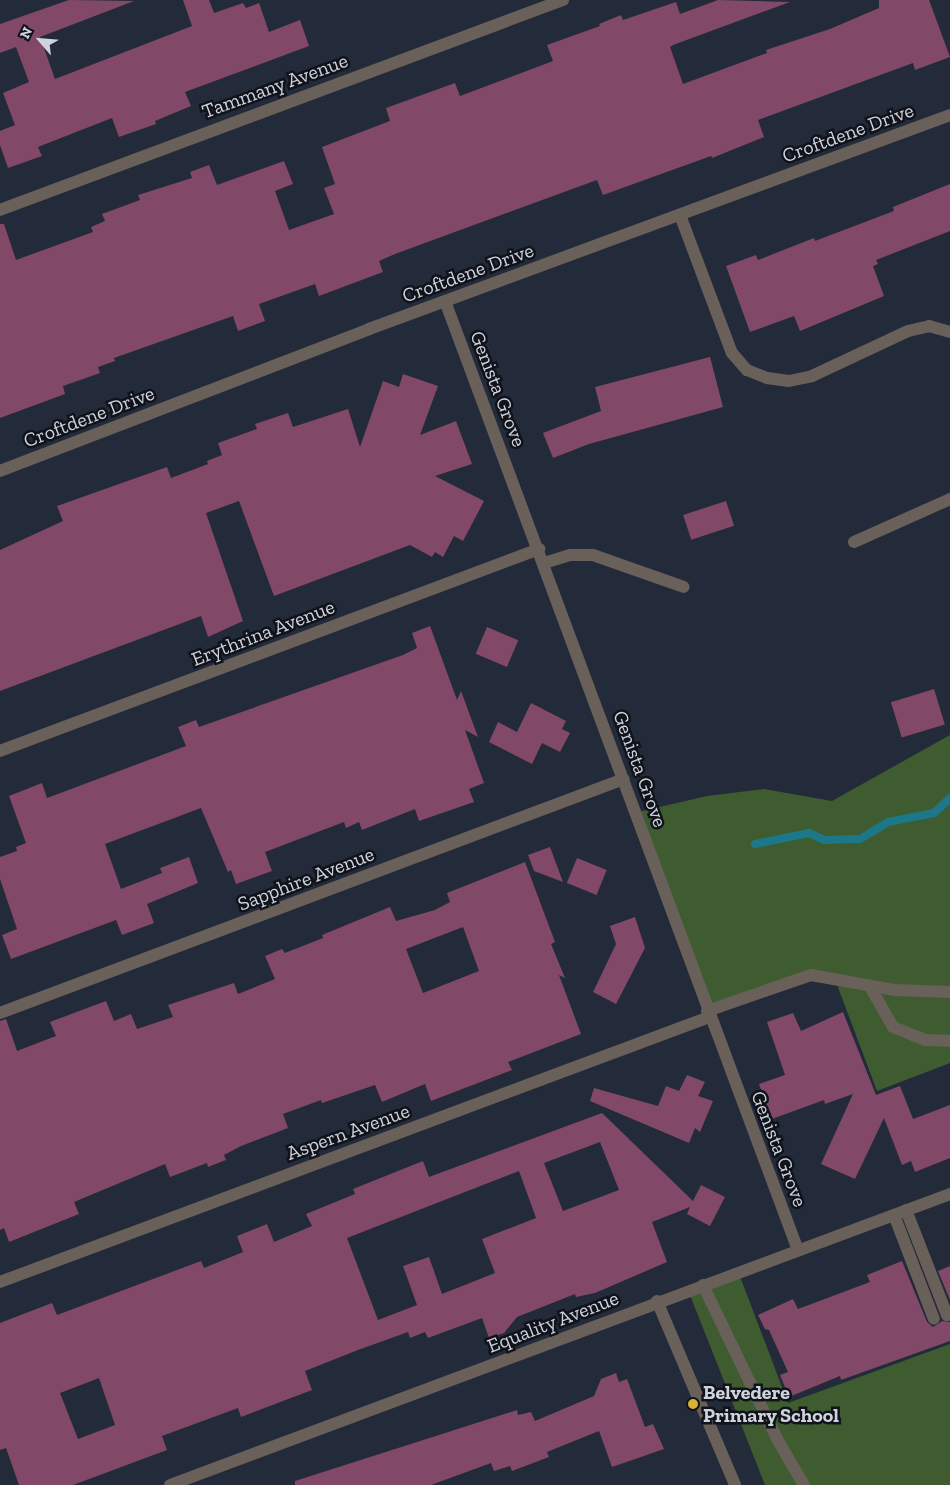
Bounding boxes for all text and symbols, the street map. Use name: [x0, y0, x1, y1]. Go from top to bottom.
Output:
north arrow: [15, 15, 65, 65]
text: N: [16, 24, 36, 42]
street label: Tammany Avenue: [198, 48, 352, 124]
street label: Croftdene Drive: [779, 98, 917, 168]
street label: Croftdene Drive: [399, 238, 537, 308]
street label: Genista Grove: [465, 328, 531, 450]
street label: Croftdene Drive: [20, 381, 158, 453]
street label: Erythrina Avenue: [188, 595, 338, 671]
street label: Genista Grove: [608, 708, 672, 830]
street label: Sapphire Avenue: [234, 842, 378, 916]
street label: Genista Grove: [746, 1088, 812, 1210]
street label: Aspern Avenue: [283, 1099, 413, 1165]
street label: Equality Avenue: [483, 1286, 623, 1358]
place label: Belvedere Primary School: [703, 1380, 839, 1427]
marker: Belvedere Primary School: [687, 1398, 699, 1410]

